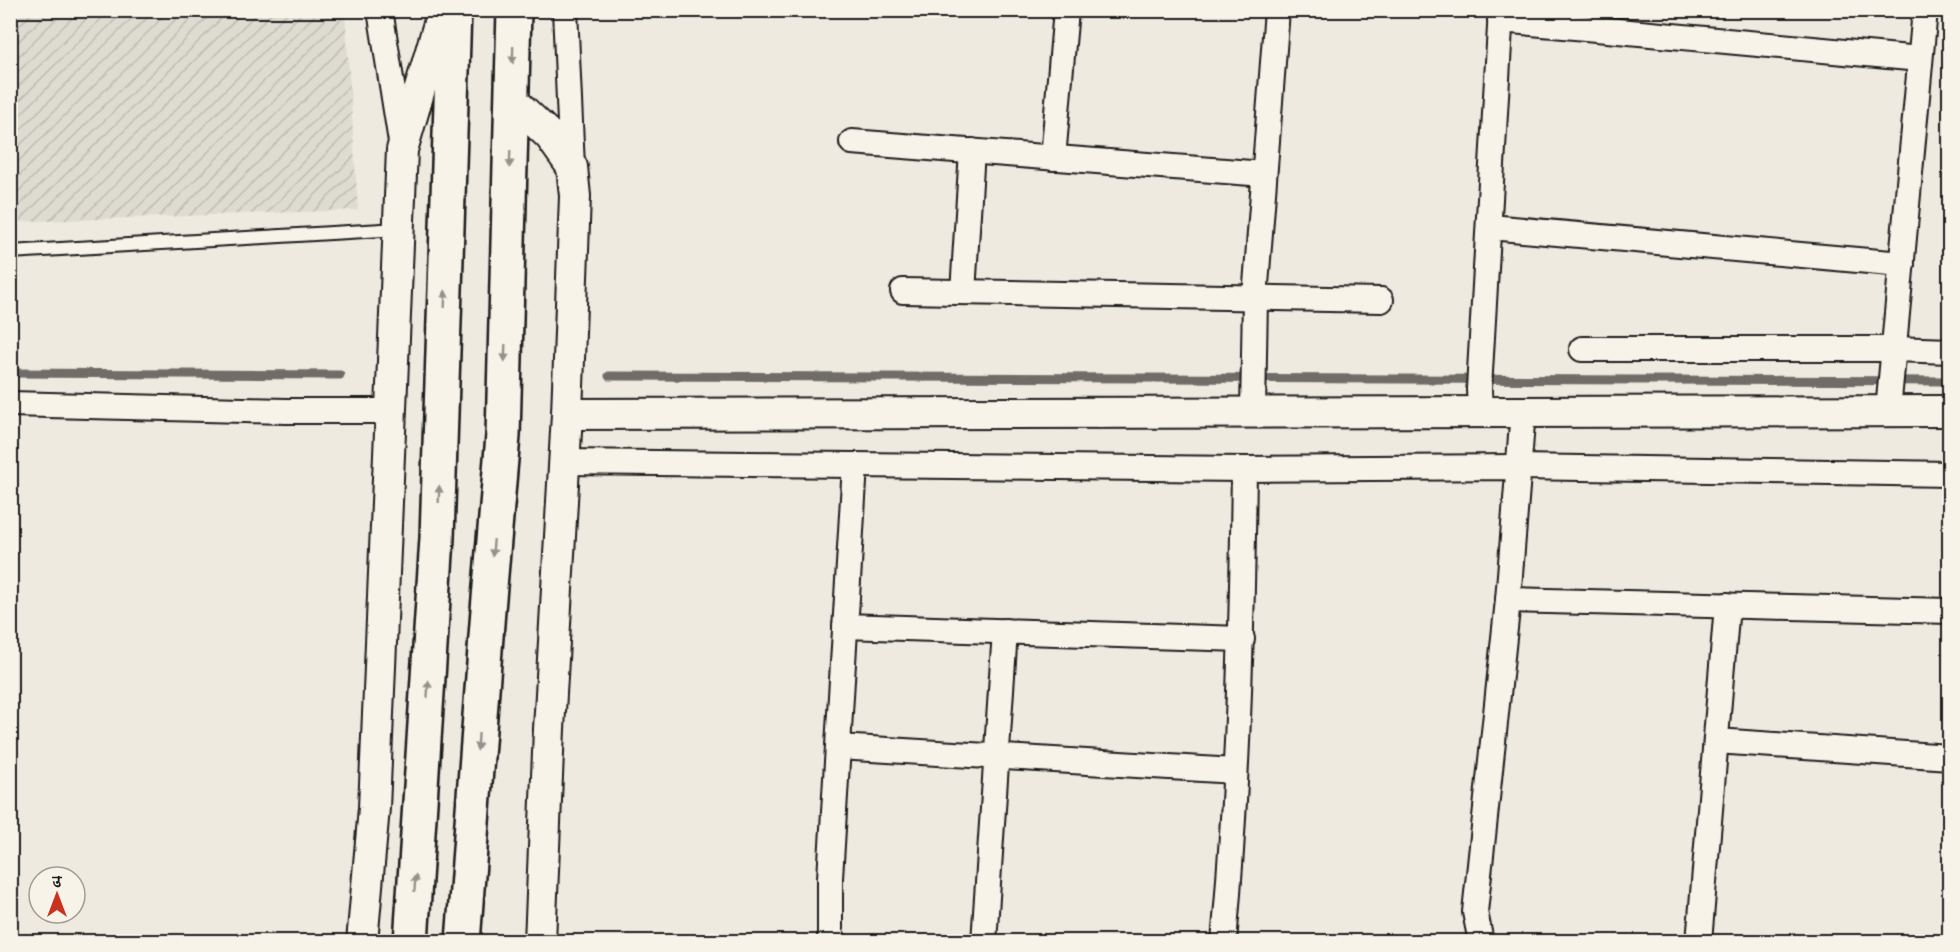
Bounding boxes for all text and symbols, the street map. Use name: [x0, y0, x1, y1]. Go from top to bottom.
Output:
one-way arrow: [508, 46, 518, 65]
one-way arrow: [506, 149, 515, 168]
one-way arrow: [440, 289, 450, 308]
one-way arrow: [500, 344, 510, 363]
one-way arrow: [434, 484, 444, 503]
one-way arrow: [488, 539, 498, 558]
one-way arrow: [423, 679, 432, 698]
one-way arrow: [473, 733, 483, 752]
north arrow: [27, 865, 87, 925]
text: उ: [51, 871, 62, 894]
one-way arrow: [410, 874, 420, 893]

